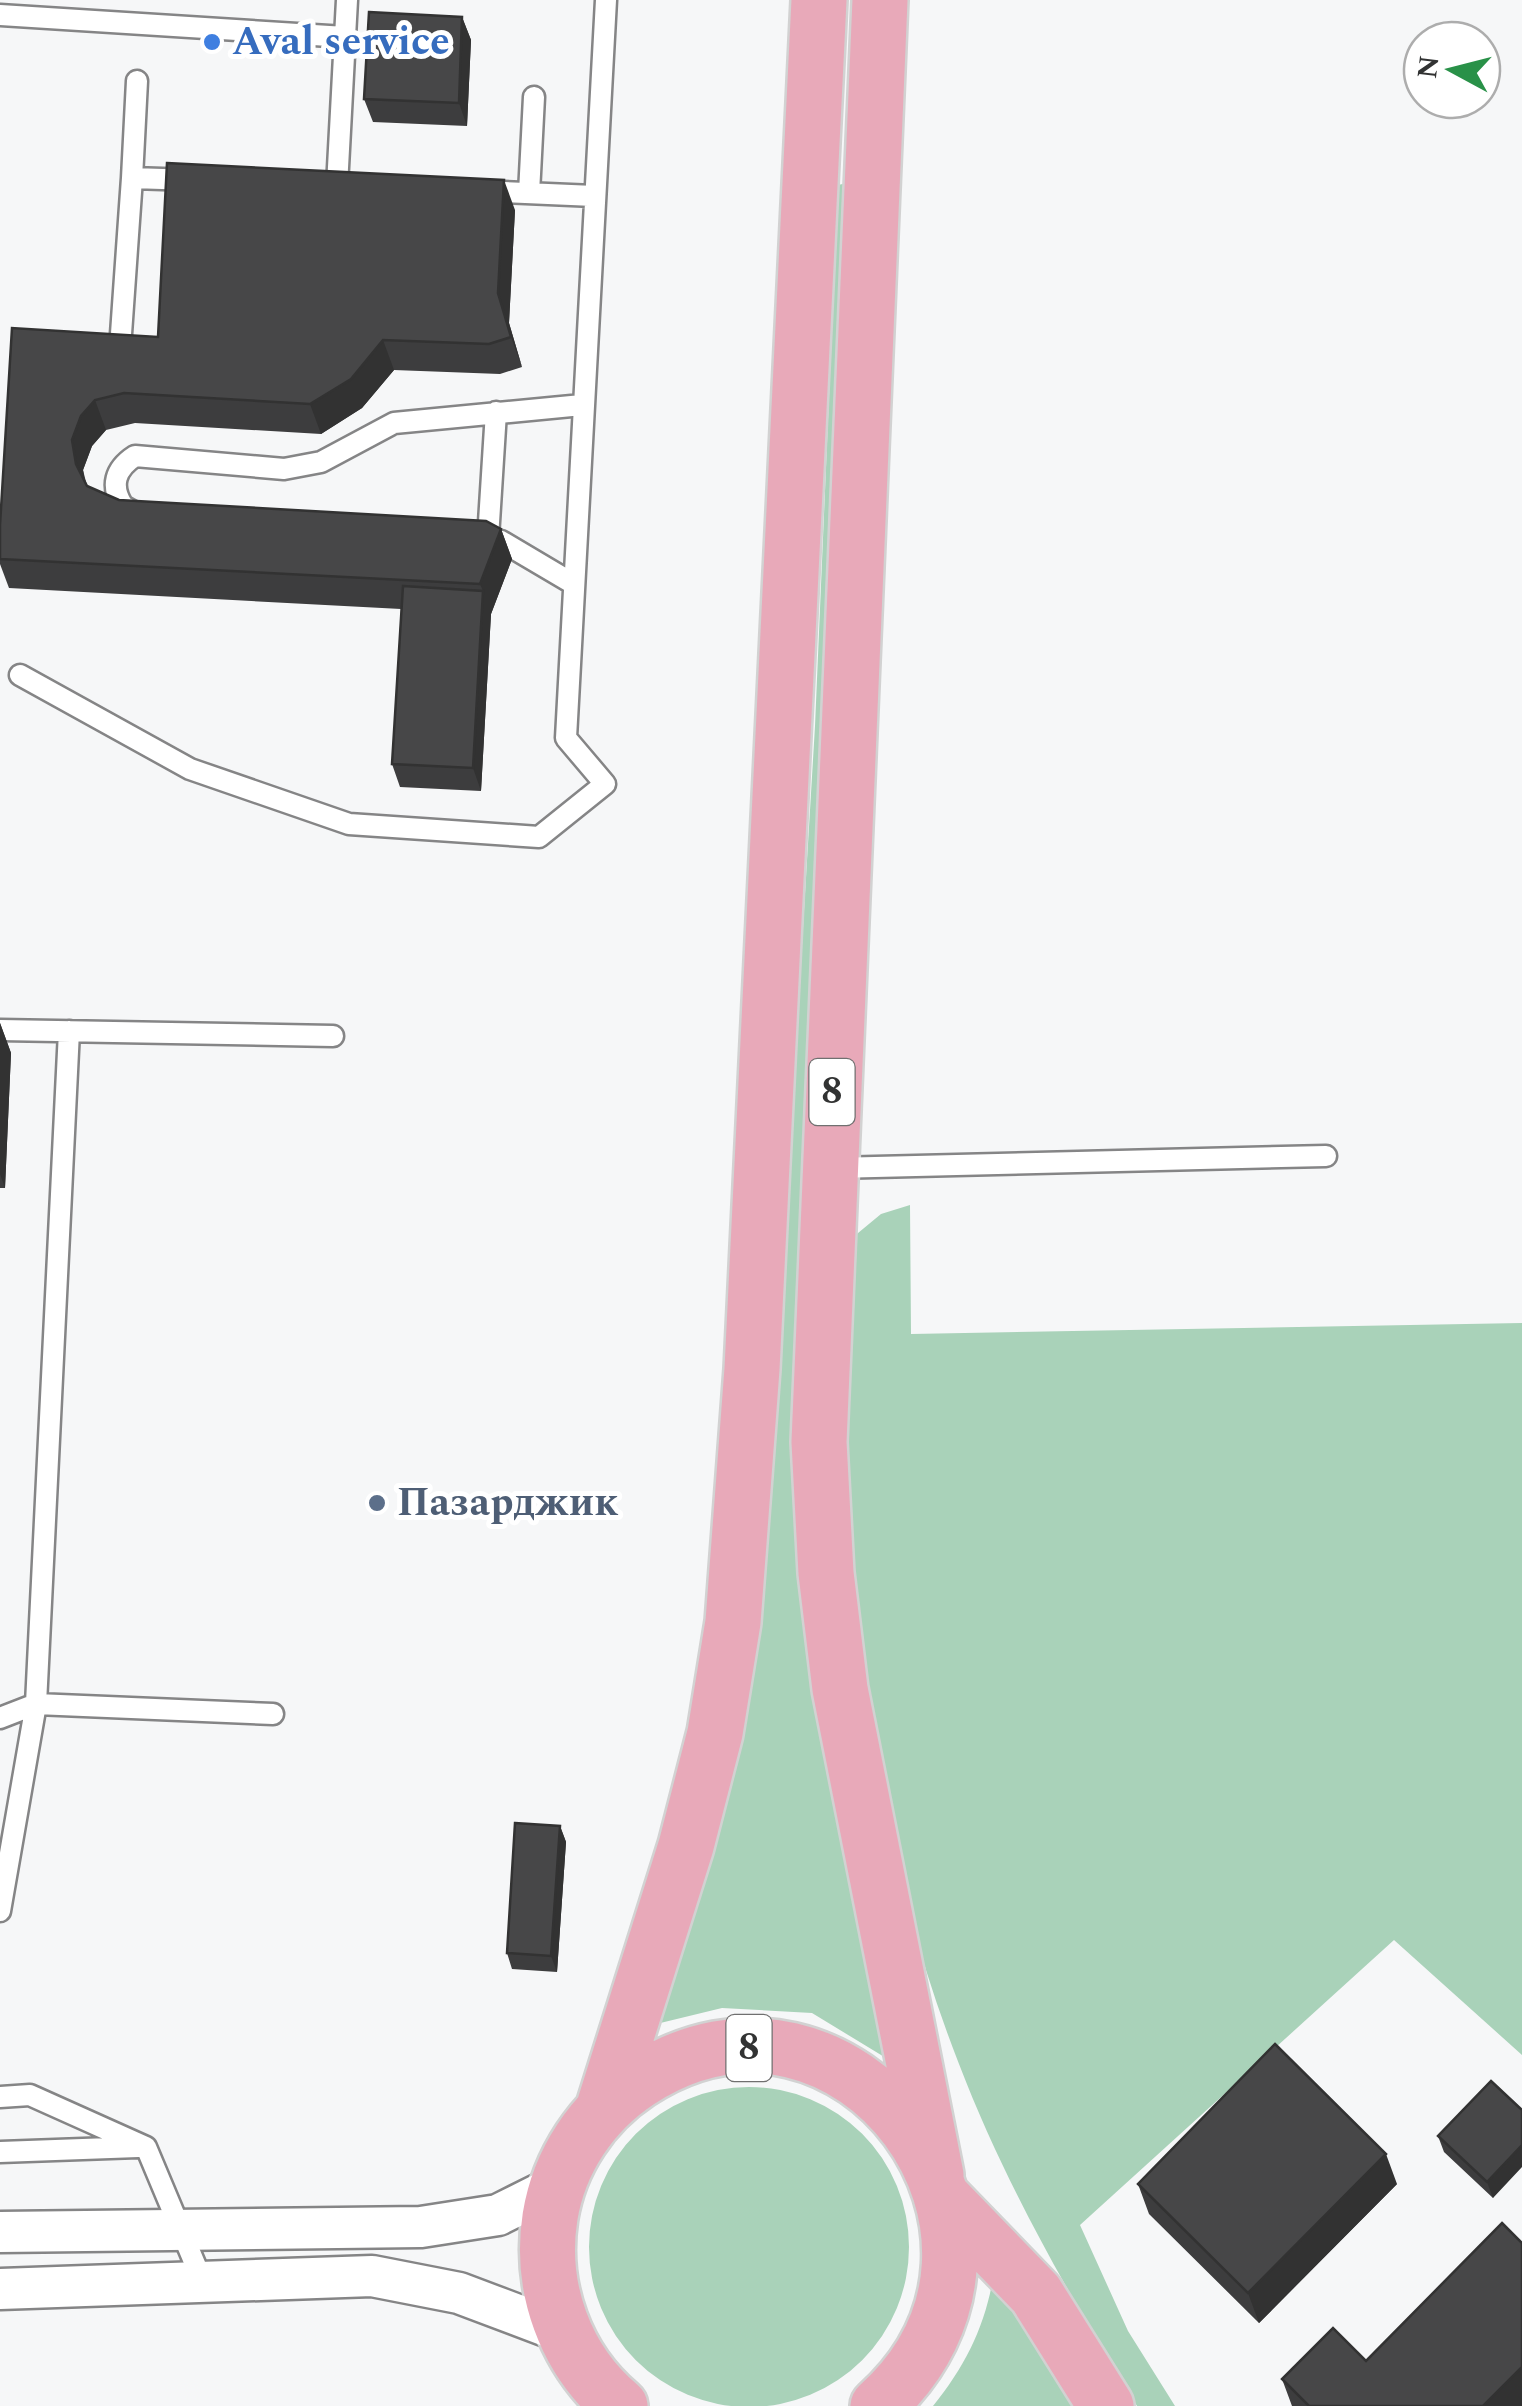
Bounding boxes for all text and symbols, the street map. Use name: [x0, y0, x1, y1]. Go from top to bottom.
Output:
place label: Aval service: [232, 12, 450, 73]
north arrow: [1402, 20, 1502, 120]
marker: Aval service: [201, 31, 223, 53]
text: N: [1406, 53, 1451, 81]
road number: 8: [810, 1059, 854, 1125]
place label: Пазарджик: [397, 1473, 618, 1534]
marker: Пазарджик: [366, 1492, 388, 1514]
road number: 8: [726, 2015, 772, 2081]

